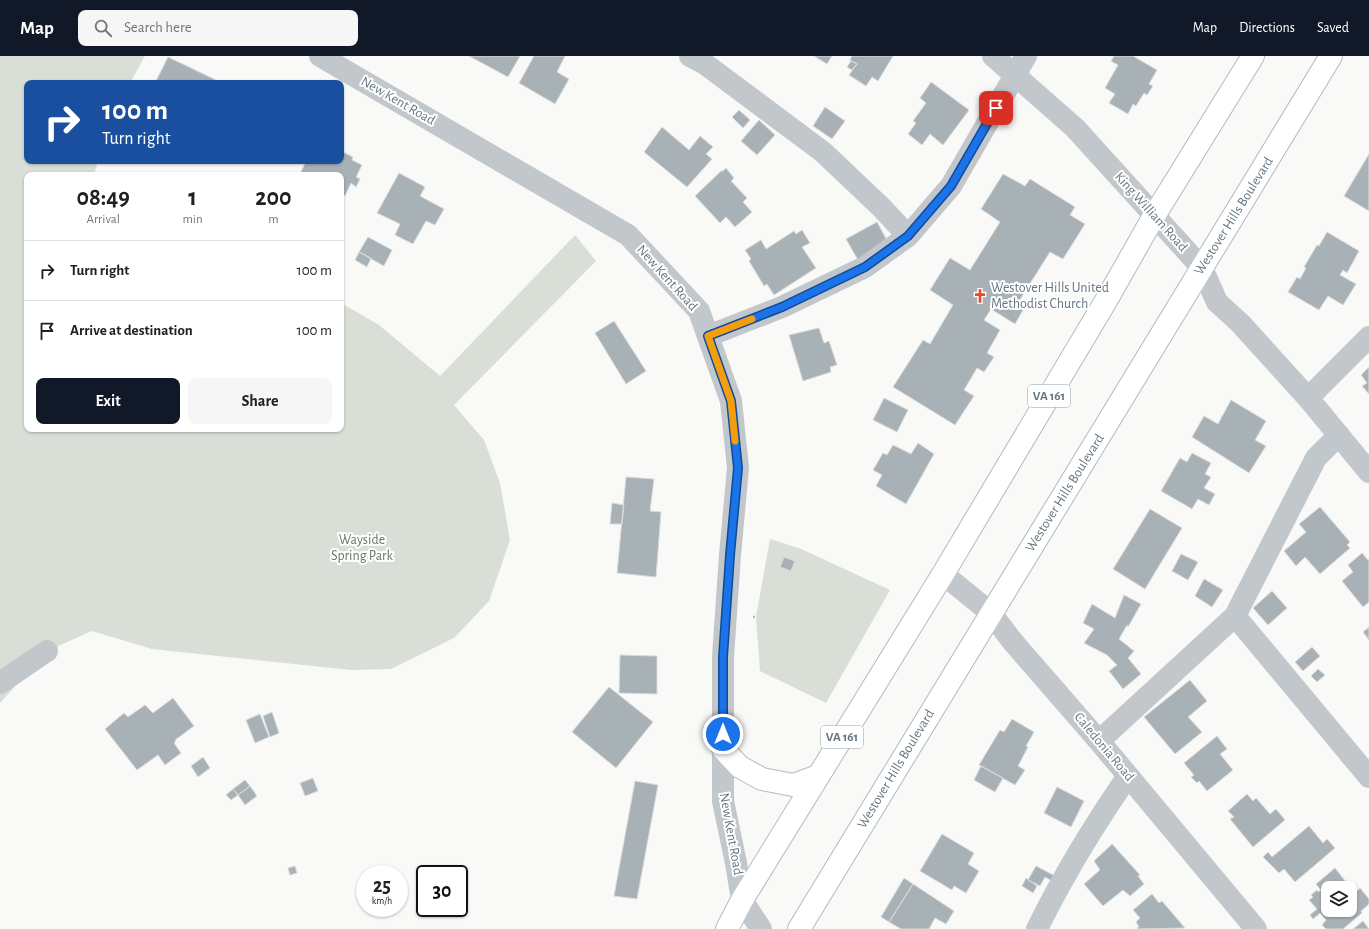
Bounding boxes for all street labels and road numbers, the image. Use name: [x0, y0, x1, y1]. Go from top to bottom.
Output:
street label: New Kent Road: [359, 74, 437, 128]
street label: Westover Hills Boulevard: [1192, 155, 1276, 277]
street label: King William Road: [1112, 170, 1190, 254]
street label: New Kent Road: [634, 242, 700, 314]
road number: VA 161: [1028, 385, 1070, 407]
street label: Westover Hills Boulevard: [1023, 432, 1107, 554]
street label: Westover Hills Boulevard: [855, 707, 937, 831]
street label: Caledonia Road: [1071, 710, 1137, 784]
road number: VA 161: [821, 726, 863, 748]
street label: New Kent Road: [717, 792, 745, 876]

